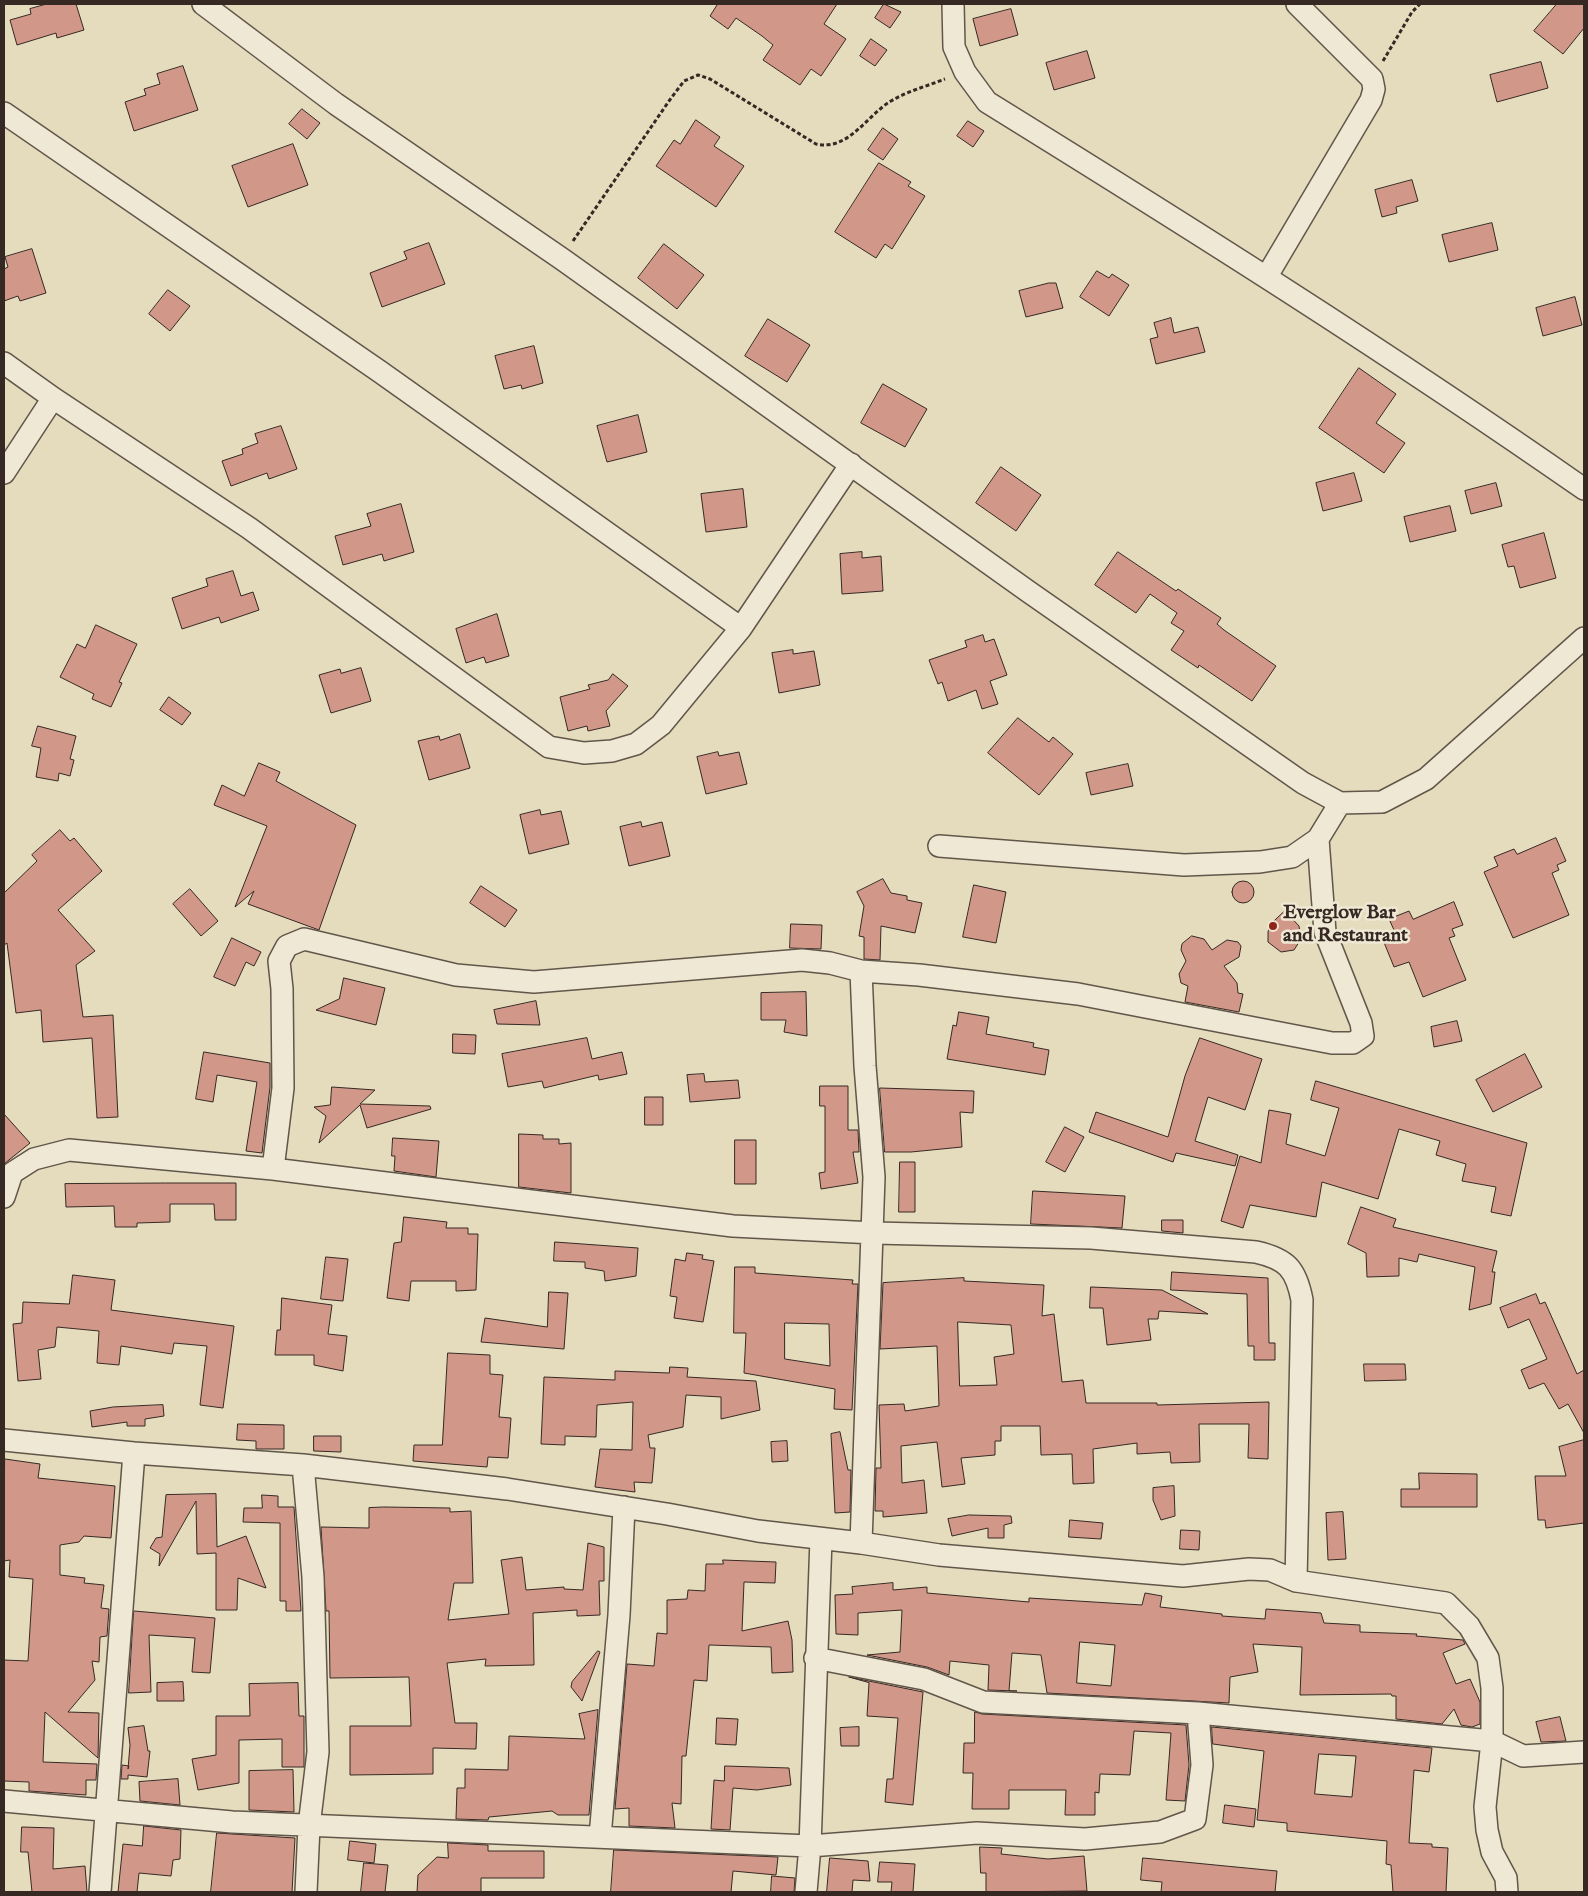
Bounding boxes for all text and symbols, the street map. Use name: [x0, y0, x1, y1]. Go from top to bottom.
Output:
place label: Everglow Bar and Restaurant: [1283, 902, 1408, 949]
marker: Everglow Bar and Restaurant: [1267, 920, 1279, 932]

